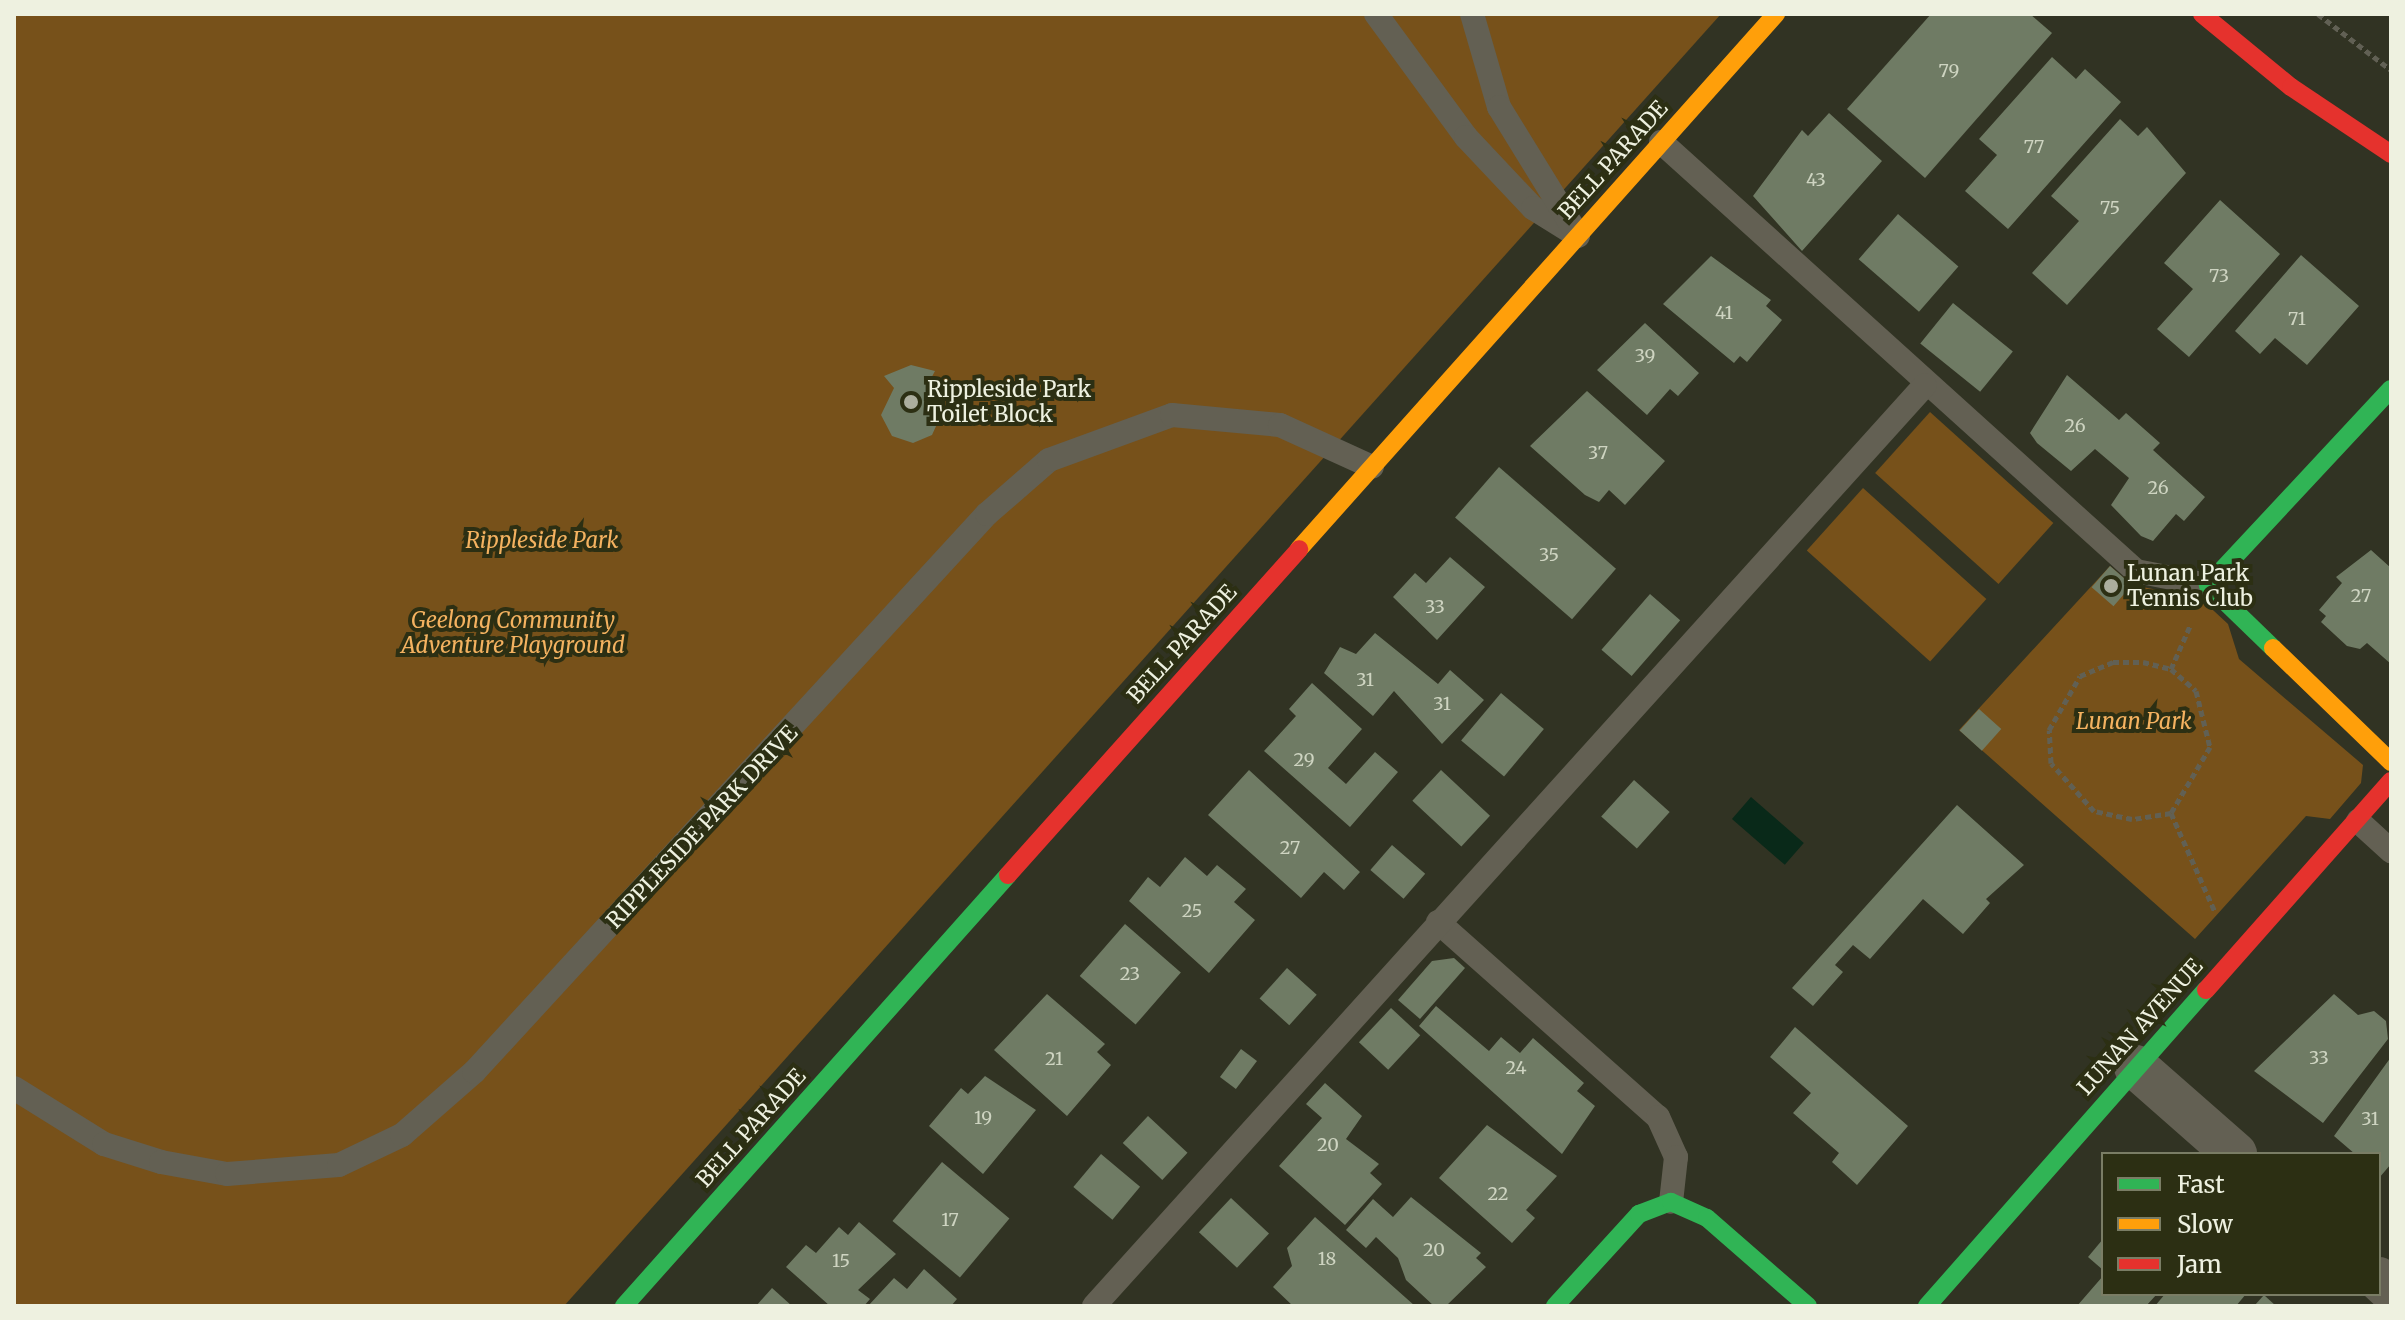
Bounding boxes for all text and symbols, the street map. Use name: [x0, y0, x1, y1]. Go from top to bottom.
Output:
house number: 79: [1939, 60, 1959, 82]
street label: BELL PARADE: [1553, 95, 1673, 225]
house number: 77: [2024, 136, 2044, 158]
house number: 43: [1806, 169, 1826, 191]
house number: 75: [2100, 197, 2120, 219]
house number: 73: [2209, 265, 2229, 287]
house number: 41: [1715, 302, 1733, 324]
house number: 71: [2288, 308, 2306, 330]
house number: 39: [1635, 345, 1655, 367]
place label: Rippleside Park Toilet Block: [927, 376, 1091, 428]
marker: Rippleside Park Toilet Block: [902, 393, 920, 411]
house number: 26: [2064, 415, 2086, 437]
house number: 37: [1588, 442, 1608, 464]
house number: 26: [2147, 477, 2169, 499]
park label: Rippleside Park: [465, 528, 619, 554]
house number: 35: [1539, 544, 1559, 566]
place label: Lunan Park Tennis Club: [2127, 560, 2253, 612]
marker: Lunan Park Tennis Club: [2102, 577, 2120, 595]
street label: BELL PARADE: [1122, 579, 1242, 709]
house number: 27: [2351, 585, 2371, 607]
house number: 33: [1425, 596, 1445, 618]
park label: Geelong Community Adventure Playground: [401, 607, 625, 658]
house number: 31: [1356, 669, 1374, 691]
house number: 31: [1433, 693, 1451, 715]
park label: Lunan Park: [2076, 709, 2192, 735]
street label: RIPPLESIDE PARK DRIVE: [601, 720, 803, 934]
house number: 29: [1293, 749, 1315, 771]
house number: 27: [1280, 837, 1300, 859]
house number: 25: [1182, 900, 1202, 922]
street label: LUNAN AVENUE: [2072, 953, 2208, 1101]
house number: 23: [1120, 963, 1140, 985]
house number: 33: [2309, 1047, 2329, 1069]
house number: 21: [1045, 1048, 1063, 1070]
house number: 24: [1505, 1057, 1527, 1079]
street label: BELL PARADE: [691, 1063, 811, 1193]
house number: 19: [974, 1107, 992, 1129]
house number: 31: [2361, 1108, 2379, 1130]
house number: 20: [1317, 1134, 1339, 1156]
legend: [2101, 1152, 2381, 1296]
text: Fast: [2177, 1169, 2225, 1200]
house number: 22: [1487, 1183, 1509, 1205]
house number: 17: [941, 1209, 959, 1231]
text: Slow: [2177, 1209, 2233, 1240]
house number: 20: [1423, 1239, 1445, 1261]
house number: 18: [1318, 1248, 1336, 1270]
text: Jam: [2177, 1249, 2222, 1280]
house number: 15: [832, 1250, 850, 1272]

